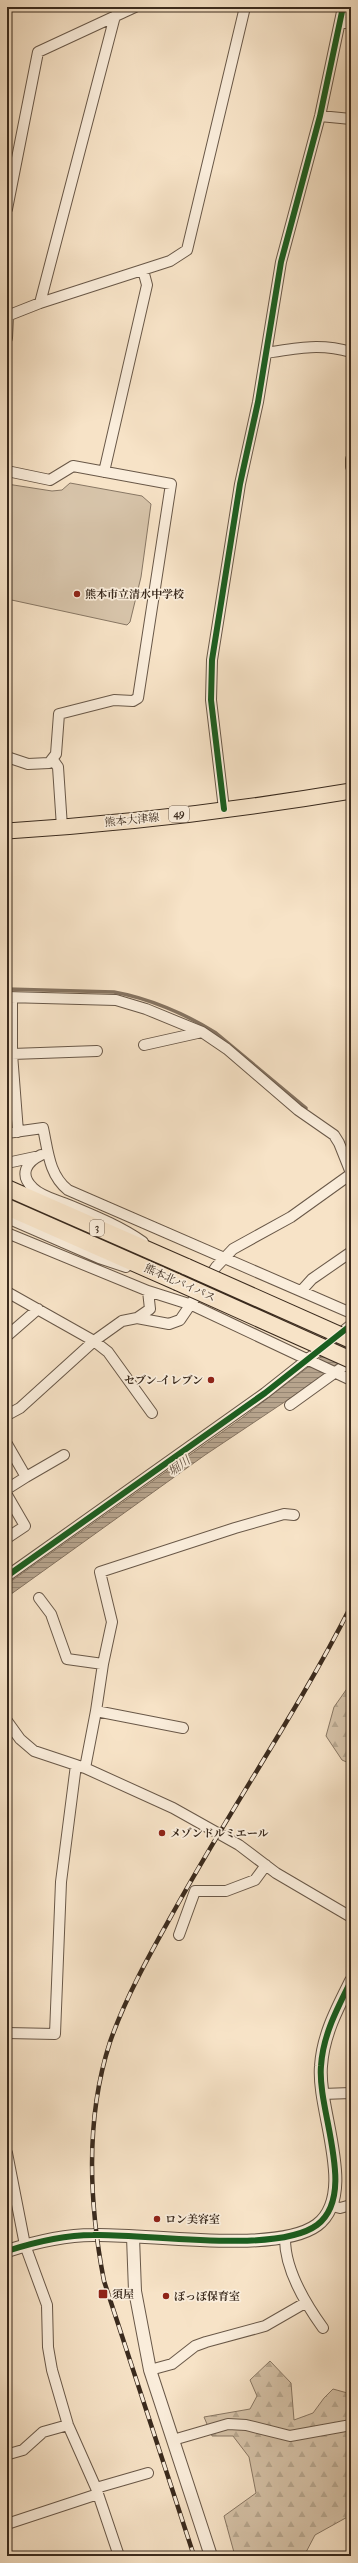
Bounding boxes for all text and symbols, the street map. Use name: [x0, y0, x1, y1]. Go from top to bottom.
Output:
place label: 熊本市立清水中学校: [85, 588, 184, 601]
marker: 熊本市立清水中学校: [72, 589, 82, 599]
road number: 49: [169, 806, 189, 822]
street label: 熊本大津線: [104, 811, 160, 829]
road number: 3: [90, 1220, 104, 1236]
street label: 熊本北バイパス: [142, 1261, 218, 1305]
place label: セブン-イレブン: [124, 1374, 203, 1387]
marker: セブン-イレブン: [206, 1375, 216, 1385]
water label: 堀川: [165, 1452, 194, 1479]
place label: メゾンドルミエール: [170, 1827, 268, 1840]
marker: メゾンドルミエール: [157, 1828, 167, 1838]
place label: ロン美容室: [165, 2213, 220, 2226]
marker: ロン美容室: [152, 2214, 162, 2224]
marker: 須屋: [97, 2288, 109, 2300]
place label: 須屋: [112, 2288, 134, 2301]
place label: ぽっぽ保育室: [174, 2290, 240, 2303]
marker: ぽっぽ保育室: [161, 2291, 171, 2301]

